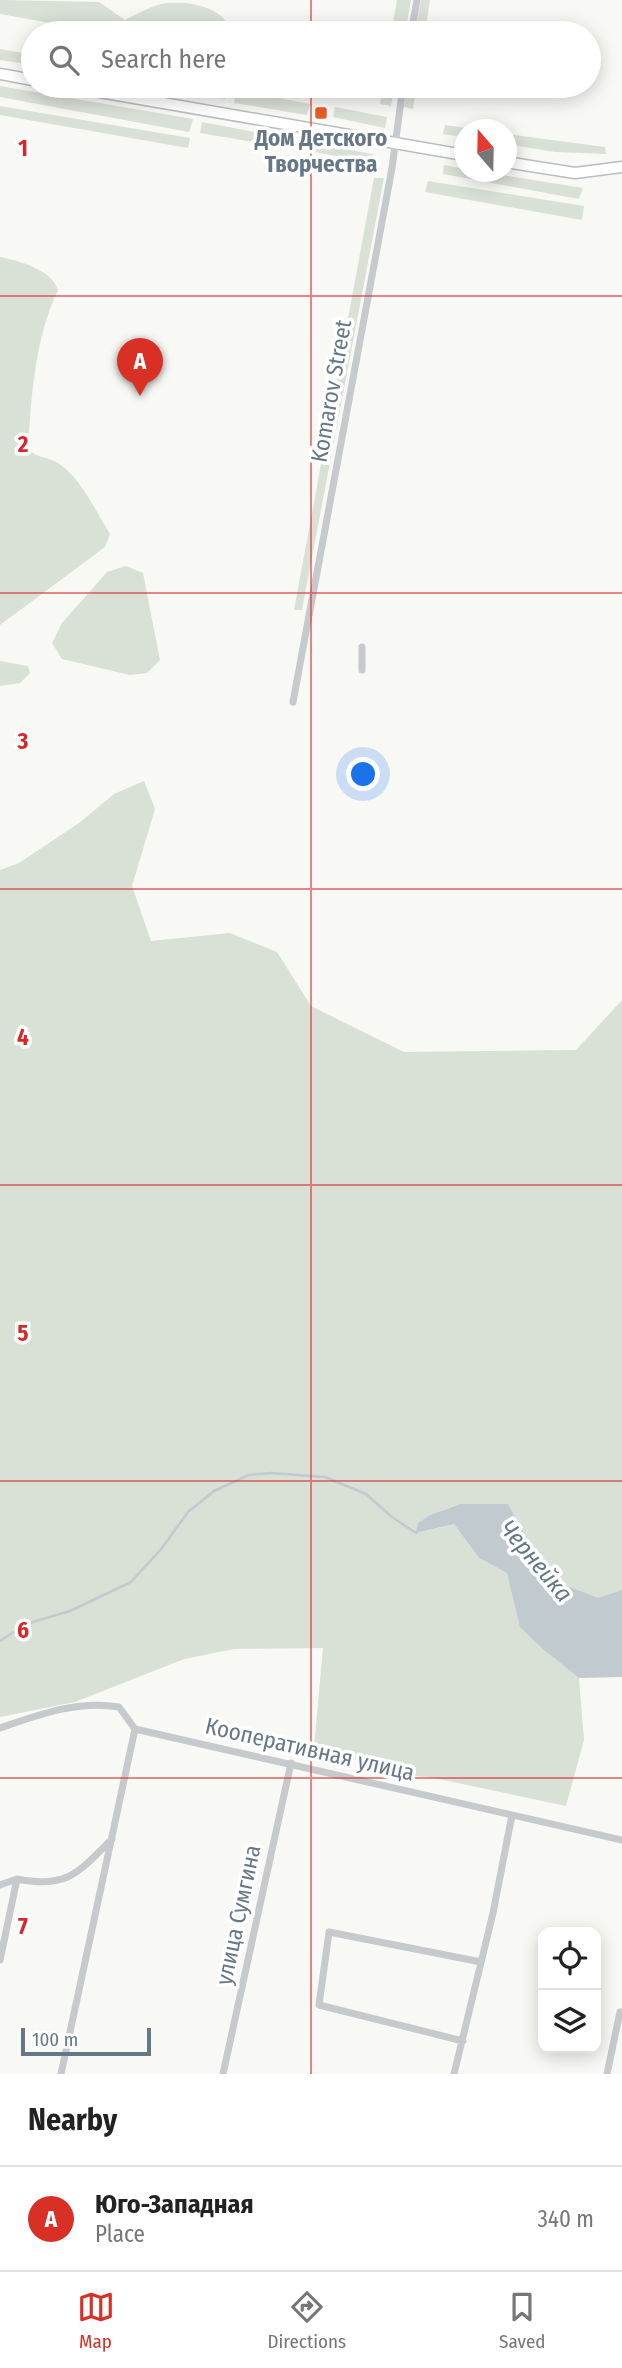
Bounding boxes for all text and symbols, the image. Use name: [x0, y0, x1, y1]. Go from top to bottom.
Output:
search box: [21, 21, 601, 98]
icon: search: [45, 41, 83, 79]
text: Search here: [101, 44, 226, 75]
marker: Дом Детского Творчества: [313, 105, 329, 121]
north arrow: [454, 119, 517, 182]
place label: Дом Детского Творчества: [254, 124, 387, 178]
text: 1: [18, 134, 28, 162]
street label: Komarov Street: [305, 317, 357, 465]
pin: A: [117, 338, 163, 396]
text: 2: [17, 430, 29, 458]
text: 3: [17, 727, 29, 755]
your location: [346, 757, 380, 791]
text: 4: [17, 1023, 29, 1051]
text: 5: [17, 1319, 29, 1347]
water label: Чернейка: [494, 1515, 578, 1607]
text: 6: [17, 1616, 29, 1644]
street label: Кооперативная улица: [203, 1711, 417, 1787]
street label: улица Сумгина: [209, 1842, 267, 1988]
text: 7: [18, 1912, 28, 1940]
map controls: [538, 1927, 601, 2053]
button: locate: [538, 1927, 601, 1990]
button: layers: [538, 1990, 601, 2053]
scale bar: [21, 2025, 150, 2057]
text: 100 m: [32, 2028, 78, 2051]
text: Nearby: [28, 2102, 117, 2138]
text: Юго-Западная: [95, 2189, 254, 2220]
text: A: [45, 2205, 57, 2233]
text: 340 m: [538, 2205, 594, 2233]
text: Place: [95, 2220, 145, 2248]
tab: Map: [77, 2288, 115, 2353]
tab: Directions: [268, 2288, 346, 2353]
tab: Saved: [499, 2288, 545, 2353]

